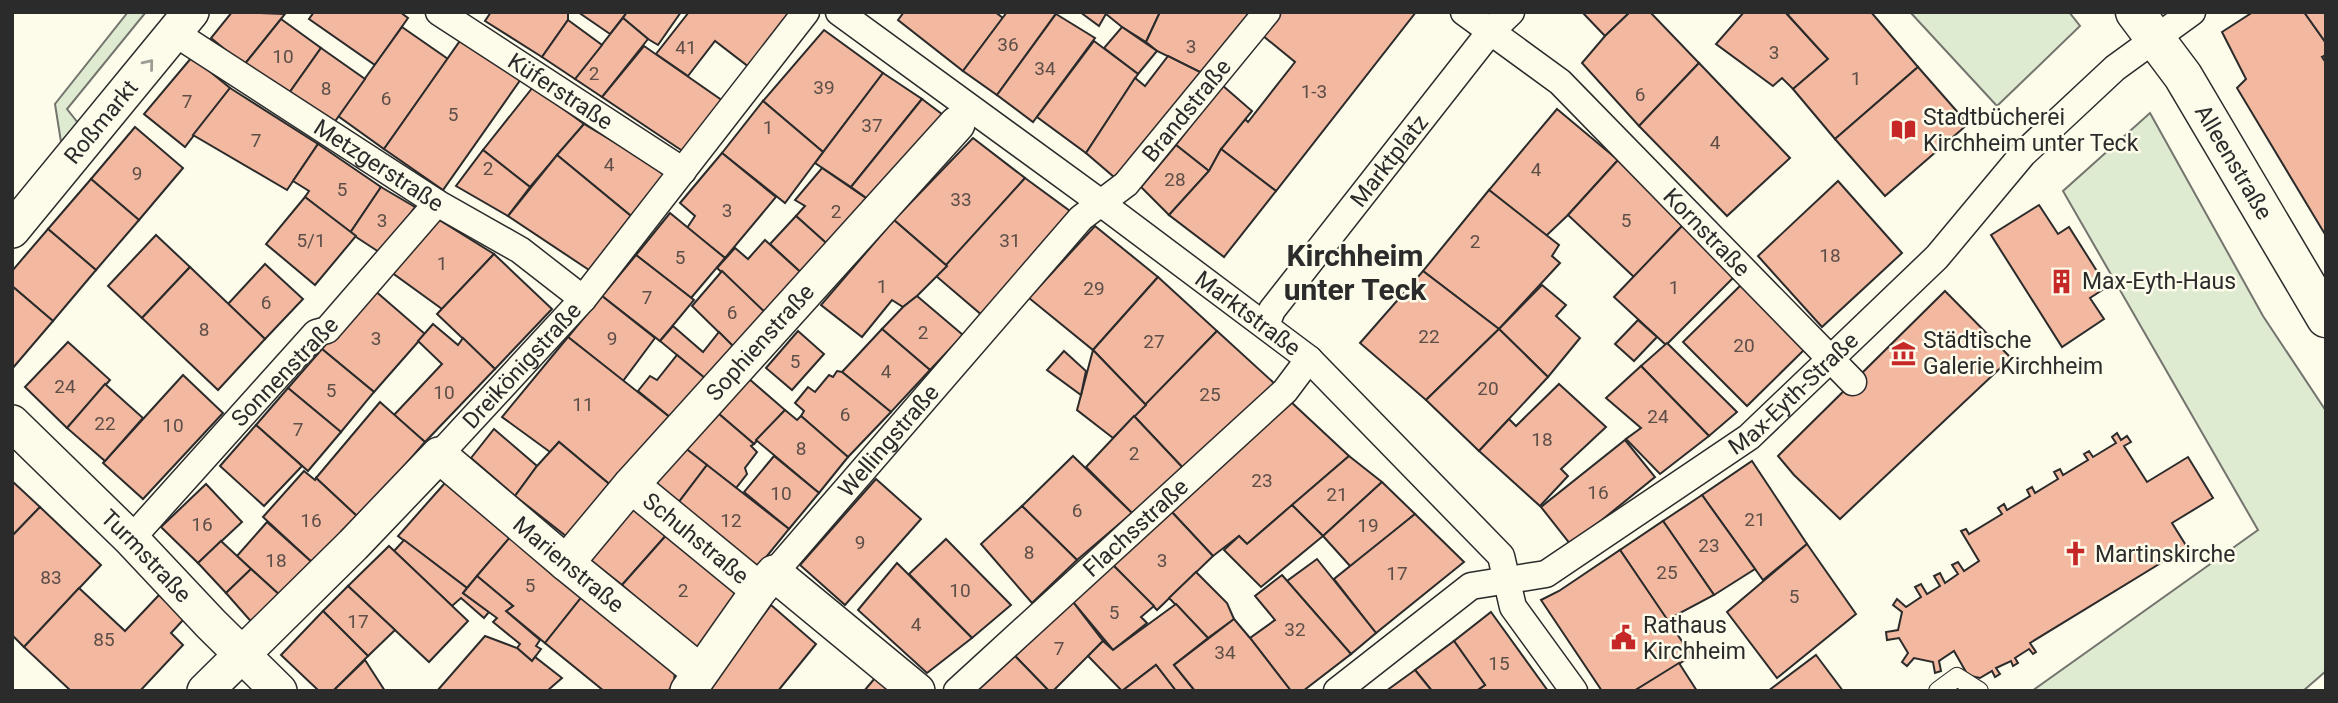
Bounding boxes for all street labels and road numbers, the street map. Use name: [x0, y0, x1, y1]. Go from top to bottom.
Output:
street label: Küferstraße: [503, 47, 618, 135]
street label: Brandstraße: [1136, 53, 1236, 167]
street label: Roßmarkt: [58, 74, 143, 169]
street label: Alleenstraße: [2190, 100, 2278, 224]
street label: Marktplatz: [1345, 109, 1434, 212]
street label: Metzgerstraße: [309, 113, 449, 217]
street label: Kornstraße: [1658, 183, 1756, 282]
street label: Marktstraße: [1190, 265, 1306, 361]
street label: Sophienstraße: [700, 278, 820, 406]
street label: Dreikönigstraße: [457, 297, 586, 434]
street label: Sonnenstraße: [226, 311, 344, 433]
street label: Max-Eyth-Straße: [1723, 326, 1864, 460]
street label: Wellingstraße: [833, 379, 944, 502]
street label: Flachsstraße: [1078, 473, 1194, 582]
street label: Schuhstraße: [638, 487, 754, 590]
street label: Turmstraße: [95, 504, 197, 608]
street label: Marienstraße: [508, 511, 630, 618]

